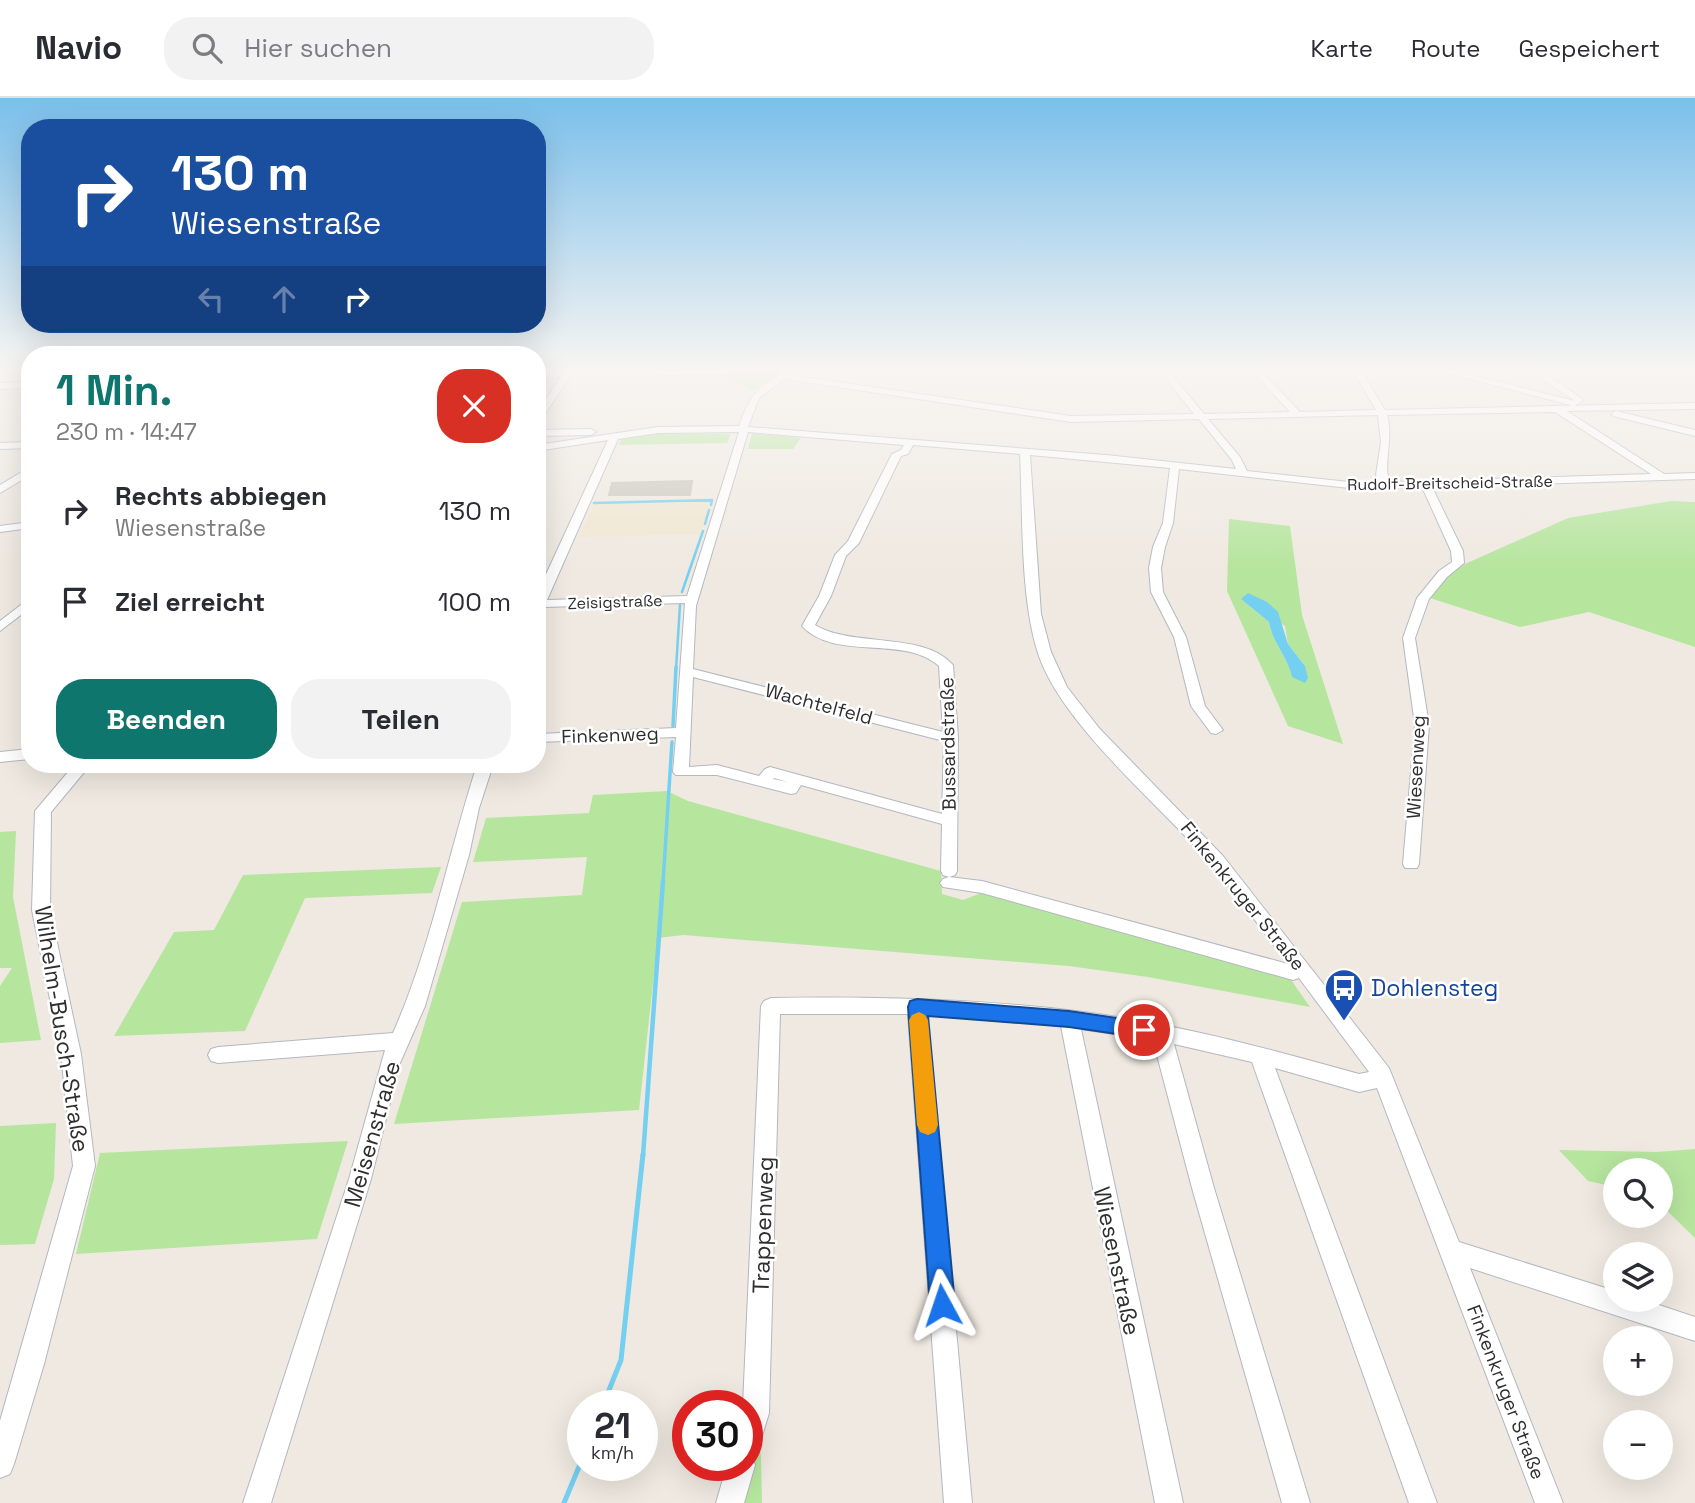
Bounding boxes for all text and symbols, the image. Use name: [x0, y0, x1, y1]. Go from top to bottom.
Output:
search box: [164, 17, 654, 80]
text: Navio: [35, 27, 122, 69]
icon: search: [188, 29, 226, 67]
text: Hier suchen: [244, 31, 392, 65]
text: Karte: [1311, 33, 1373, 64]
text: Route: [1411, 33, 1480, 64]
text: Gespeichert: [1518, 33, 1660, 64]
text: 130 m: [171, 142, 309, 204]
icon: right: [56, 147, 147, 238]
text: Wiesenstraße: [171, 203, 381, 243]
icon: left: [192, 280, 230, 318]
icon: ahead: [265, 280, 303, 318]
icon: right: [338, 280, 376, 318]
text: 1 Min.: [56, 364, 172, 417]
button: close: [437, 369, 511, 443]
text: 230 m · 14:47: [56, 417, 197, 447]
street label: Rudolf-Breitscheid-Straße: [1347, 471, 1553, 495]
text: Rechts abbiegen: [115, 479, 327, 513]
icon: right: [56, 492, 94, 530]
text: 130 m: [439, 494, 511, 528]
text: Wiesenstraße: [115, 513, 266, 543]
icon: arrive: [56, 583, 94, 621]
text: Ziel erreicht: [115, 585, 265, 619]
text: 100 m: [438, 585, 511, 619]
street label: Zeisigstraße: [567, 590, 663, 614]
street label: Bussardstraße: [934, 677, 962, 811]
street label: Wachtelfeld: [763, 678, 875, 730]
button: Beenden: [56, 679, 277, 759]
button: Teilen: [291, 679, 511, 759]
street label: Wiesenweg: [1401, 715, 1431, 819]
street label: Finkenweg: [561, 721, 659, 749]
street label: Finkenkruger Straße: [1175, 816, 1311, 976]
street label: Wilhelm-Busch-Straße: [28, 904, 96, 1154]
bus stop icon: Dohlensteg: [1323, 967, 1365, 1022]
place label: Dohlensteg: [1371, 973, 1498, 1003]
pin: [1114, 1000, 1174, 1060]
icon: arrive: [1125, 1011, 1163, 1049]
street label: Meisenstraße: [337, 1057, 407, 1211]
street label: Trappenweg: [746, 1156, 780, 1294]
map controls: [1603, 1158, 1673, 1480]
button: search: [1603, 1158, 1673, 1228]
street label: Wiesenstraße: [1087, 1184, 1147, 1338]
button: layers: [1603, 1242, 1673, 1312]
position arrow: [905, 1268, 979, 1342]
street label: Finkenkruger Straße: [1461, 1301, 1551, 1483]
button: +: [1603, 1326, 1673, 1396]
speed limit sign: 30: [672, 1390, 763, 1481]
text: 21: [594, 1404, 631, 1448]
button: −: [1603, 1410, 1673, 1480]
text: km/h: [591, 1441, 634, 1464]

